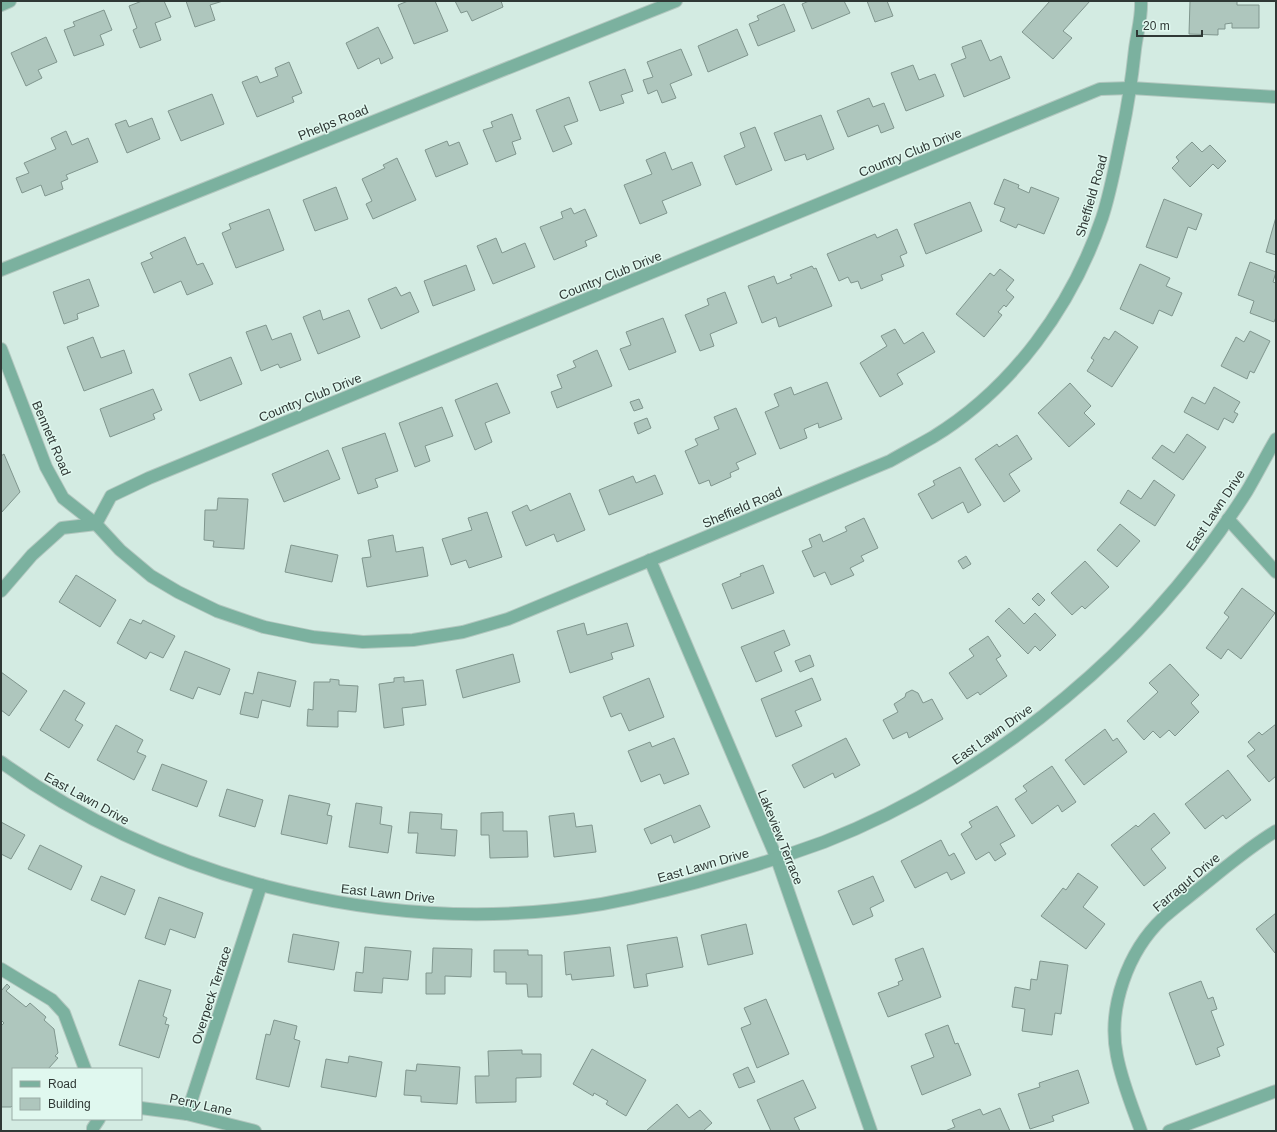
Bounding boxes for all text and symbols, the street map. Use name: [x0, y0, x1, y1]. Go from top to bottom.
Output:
scale bar: [1137, 12, 1202, 38]
text: 20 m: [1143, 19, 1170, 33]
street label: Phelps Road: [296, 102, 371, 143]
street label: Country Club Drive: [856, 125, 964, 180]
street label: Sheffield Road: [1073, 153, 1110, 239]
street label: Country Club Drive: [556, 248, 664, 303]
street label: Country Club Drive: [256, 370, 364, 425]
street label: Bennett Road: [29, 399, 74, 478]
street label: East Lawn Drive: [1183, 467, 1248, 554]
street label: Sheffield Road: [700, 484, 784, 531]
street label: East Lawn Drive: [949, 701, 1035, 768]
street label: East Lawn Drive: [42, 769, 132, 828]
street label: Lakeview Terrace: [755, 788, 806, 887]
street label: East Lawn Drive: [656, 845, 751, 886]
street label: Farragut Drive: [1150, 850, 1223, 915]
street label: East Lawn Drive: [340, 881, 436, 906]
street label: Overpeck Terrace: [189, 944, 234, 1046]
legend: [12, 1068, 142, 1120]
text: Road: [48, 1077, 77, 1091]
street label: Perry Lane: [168, 1091, 234, 1118]
text: Building: [48, 1097, 91, 1111]

